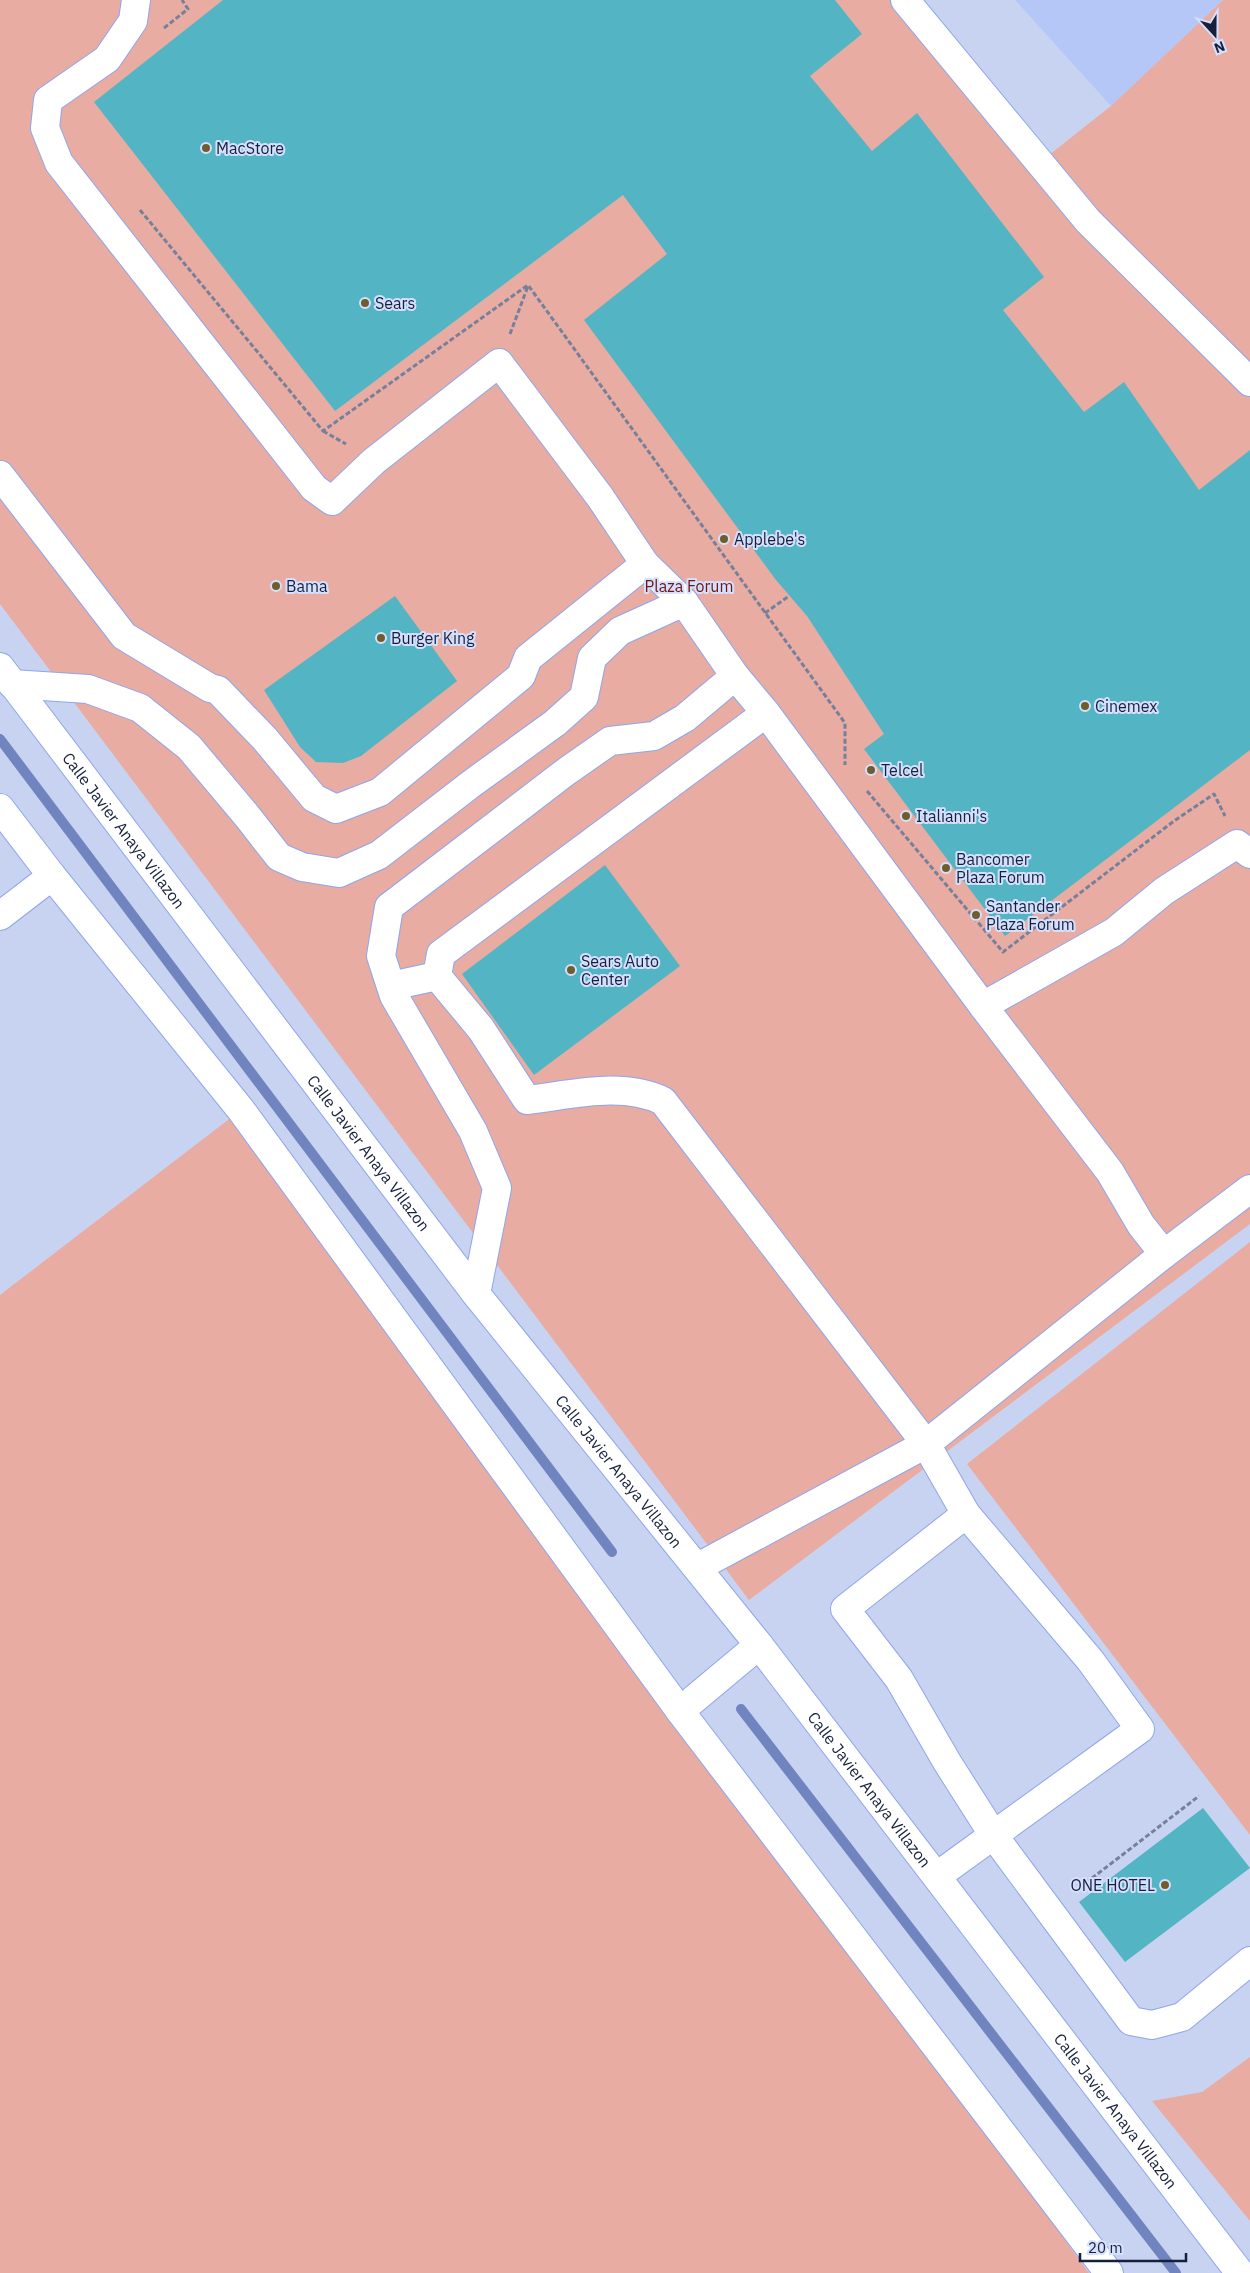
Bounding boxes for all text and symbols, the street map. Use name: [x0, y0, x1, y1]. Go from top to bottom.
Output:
north arrow: [1190, 10, 1240, 60]
text: N: [1212, 37, 1228, 57]
place label: MacStore: [216, 138, 284, 158]
marker: MacStore: [200, 142, 212, 154]
place label: Sears: [375, 293, 415, 313]
marker: Sears: [359, 297, 371, 309]
place label: Applebe's: [734, 529, 805, 549]
marker: Applebe's: [718, 533, 730, 545]
place label: Bama: [286, 576, 328, 596]
park label: Plaza Forum: [645, 576, 733, 596]
marker: Bama: [270, 580, 282, 592]
place label: Burger King: [391, 628, 475, 648]
marker: Burger King: [375, 632, 387, 644]
place label: Cinemex: [1095, 696, 1157, 716]
marker: Cinemex: [1079, 700, 1091, 712]
street label: Calle Javier Anaya Villazon: [58, 748, 190, 912]
place label: Telcel: [881, 760, 923, 780]
marker: Telcel: [865, 764, 877, 776]
place label: Italianni's: [916, 806, 987, 826]
marker: Italianni's: [900, 810, 912, 822]
place label: Bancomer Plaza Forum: [956, 849, 1045, 887]
marker: Bancomer Plaza Forum: [940, 862, 952, 874]
place label: Santander Plaza Forum: [986, 896, 1075, 934]
marker: Santander Plaza Forum: [970, 909, 982, 921]
place label: Sears Auto Center: [581, 951, 659, 989]
marker: Sears Auto Center: [565, 964, 577, 976]
street label: Calle Javier Anaya Villazon: [303, 1071, 435, 1235]
street label: Calle Javier Anaya Villazon: [551, 1391, 687, 1552]
street label: Calle Javier Anaya Villazon: [804, 1708, 936, 1871]
place label: ONE HOTEL: [1070, 1875, 1155, 1895]
marker: ONE HOTEL: [1159, 1879, 1171, 1891]
street label: Calle Javier Anaya Villazon: [1050, 2029, 1182, 2193]
scale bar: [1080, 2230, 1186, 2262]
text: 20 m: [1088, 2238, 1123, 2257]

